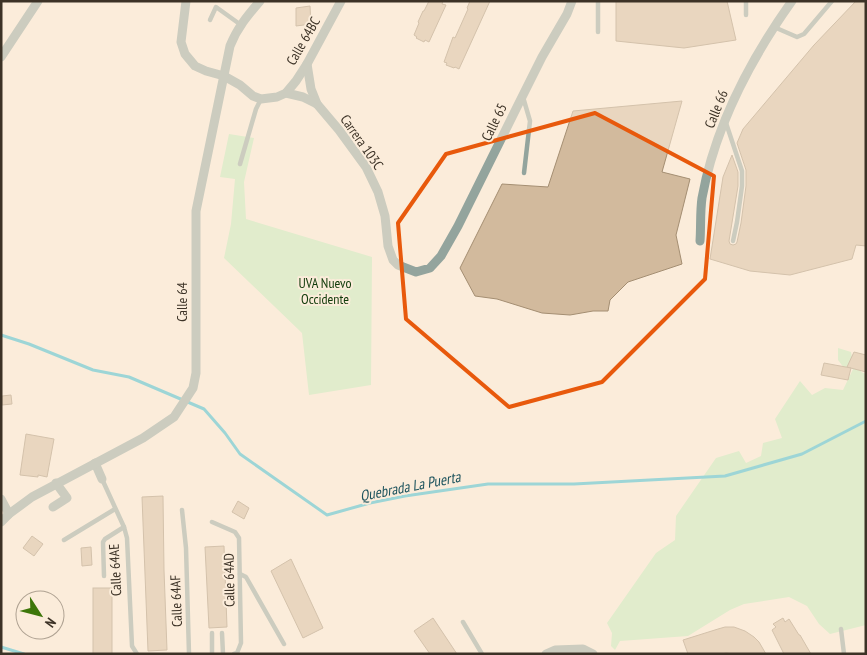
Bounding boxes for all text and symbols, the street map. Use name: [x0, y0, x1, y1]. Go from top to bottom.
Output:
street label: Calle 64BC: [282, 13, 324, 68]
street label: Calle 66: [700, 87, 732, 131]
street label: Calle 65: [477, 100, 511, 144]
street label: Carrera 103C: [337, 111, 388, 173]
park label: UVA Nuevo Occidente: [299, 274, 352, 308]
street label: Calle 64: [173, 281, 191, 322]
water label: Quebrada La Puerta: [358, 467, 463, 505]
street label: Calle 64AE: [105, 543, 125, 597]
street label: Calle 64AD: [220, 553, 238, 607]
street label: Calle 64AF: [166, 574, 186, 627]
north arrow: [15, 590, 65, 640]
text: N: [41, 614, 60, 631]

